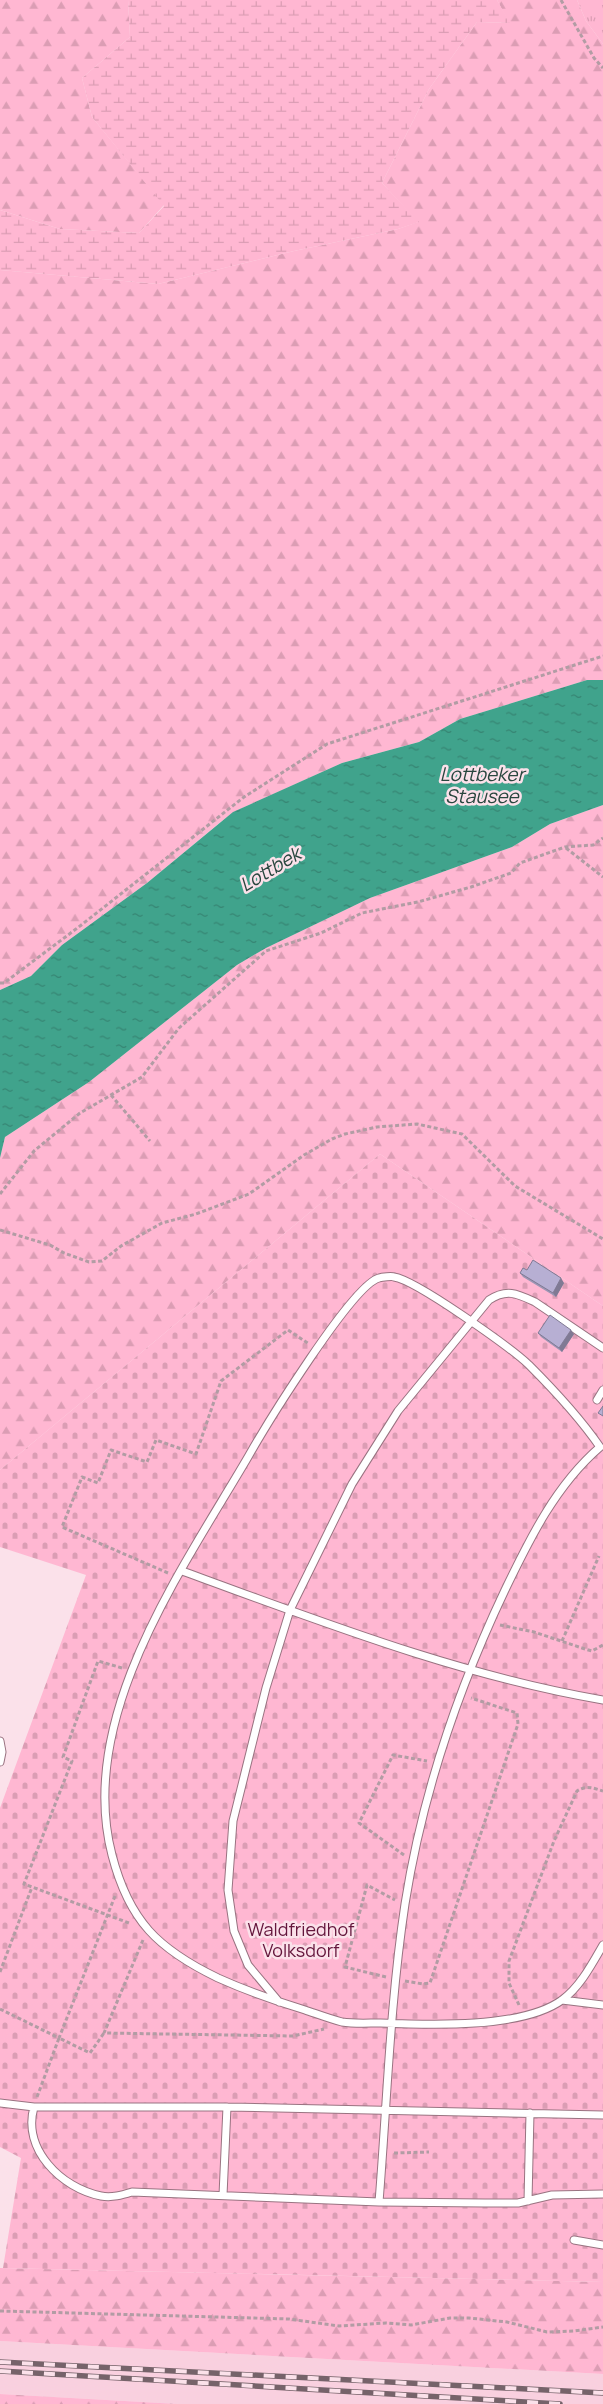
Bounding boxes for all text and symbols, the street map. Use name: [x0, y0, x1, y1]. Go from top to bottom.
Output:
water label: Lottbeker Stausee: [440, 761, 526, 809]
water label: Lottbek: [235, 839, 308, 897]
park label: Waldfriedhof Volksdorf: [248, 1917, 355, 1962]

